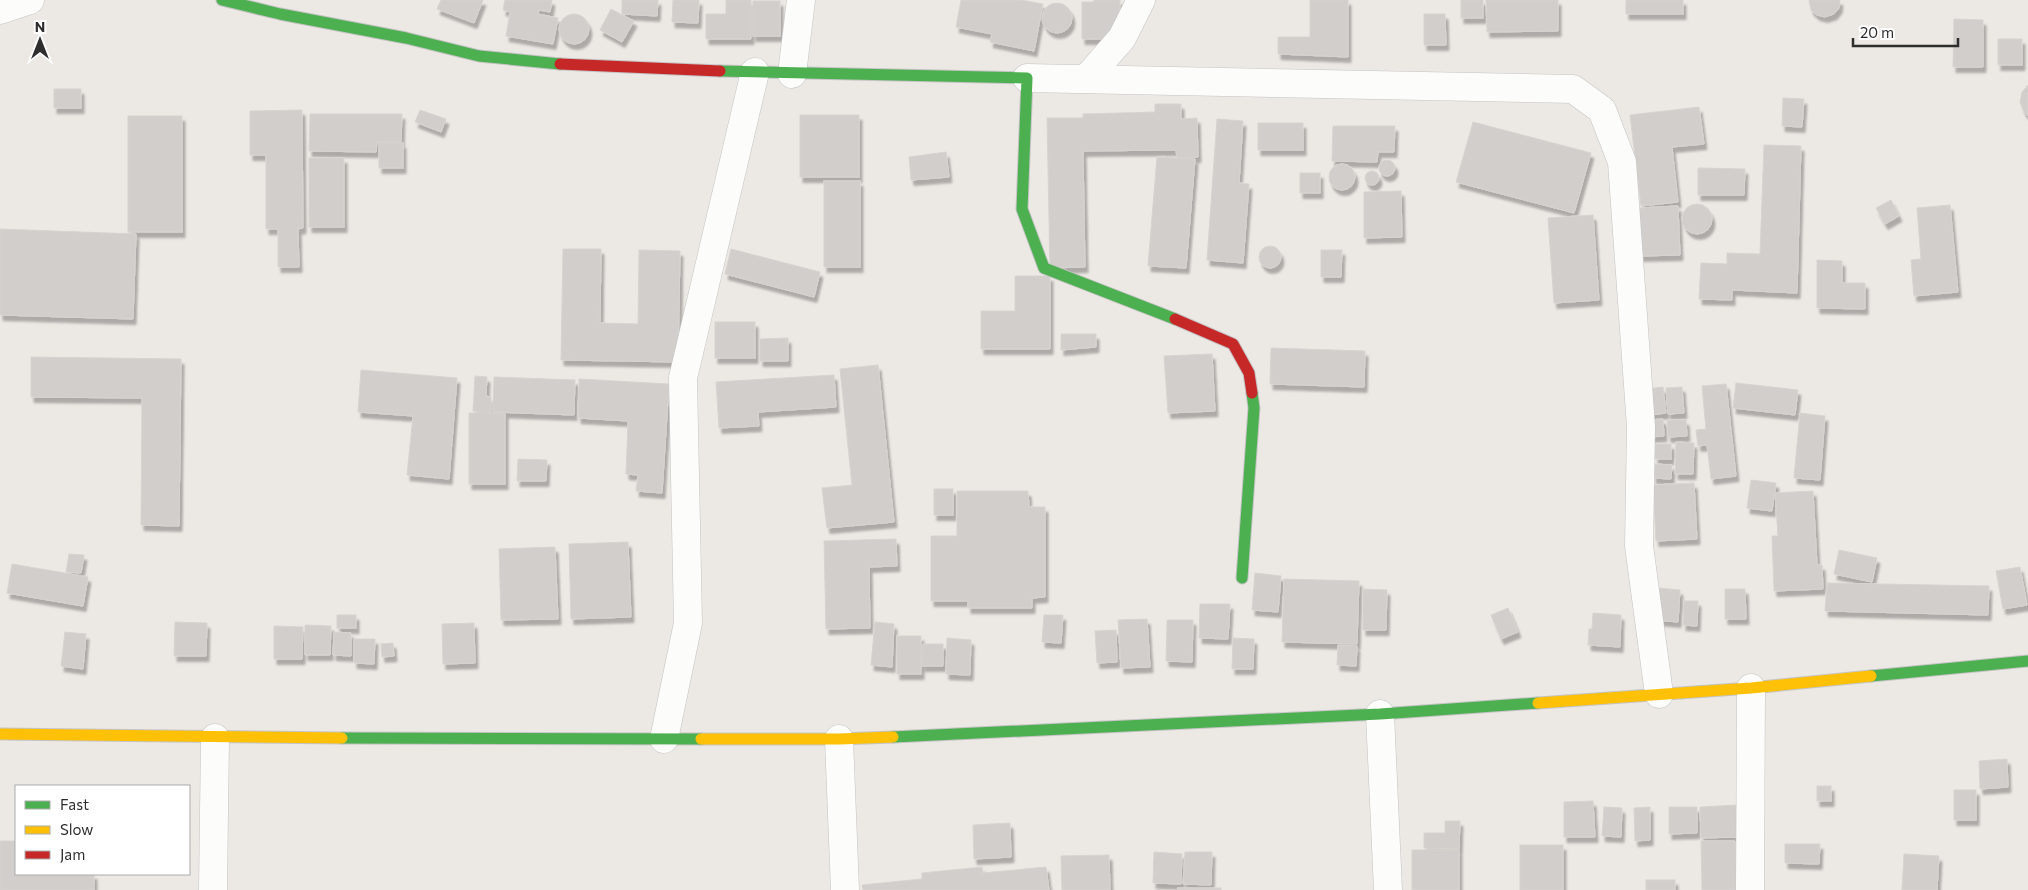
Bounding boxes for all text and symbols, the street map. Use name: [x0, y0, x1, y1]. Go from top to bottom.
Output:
north arrow: [15, 15, 65, 65]
scale bar: [1853, 15, 1958, 47]
text: N: [35, 18, 45, 35]
text: 20 m: [1860, 23, 1894, 41]
legend: [15, 785, 190, 875]
text: Fast: [60, 795, 89, 813]
text: Slow: [60, 820, 93, 838]
text: Jam: [60, 845, 85, 863]

